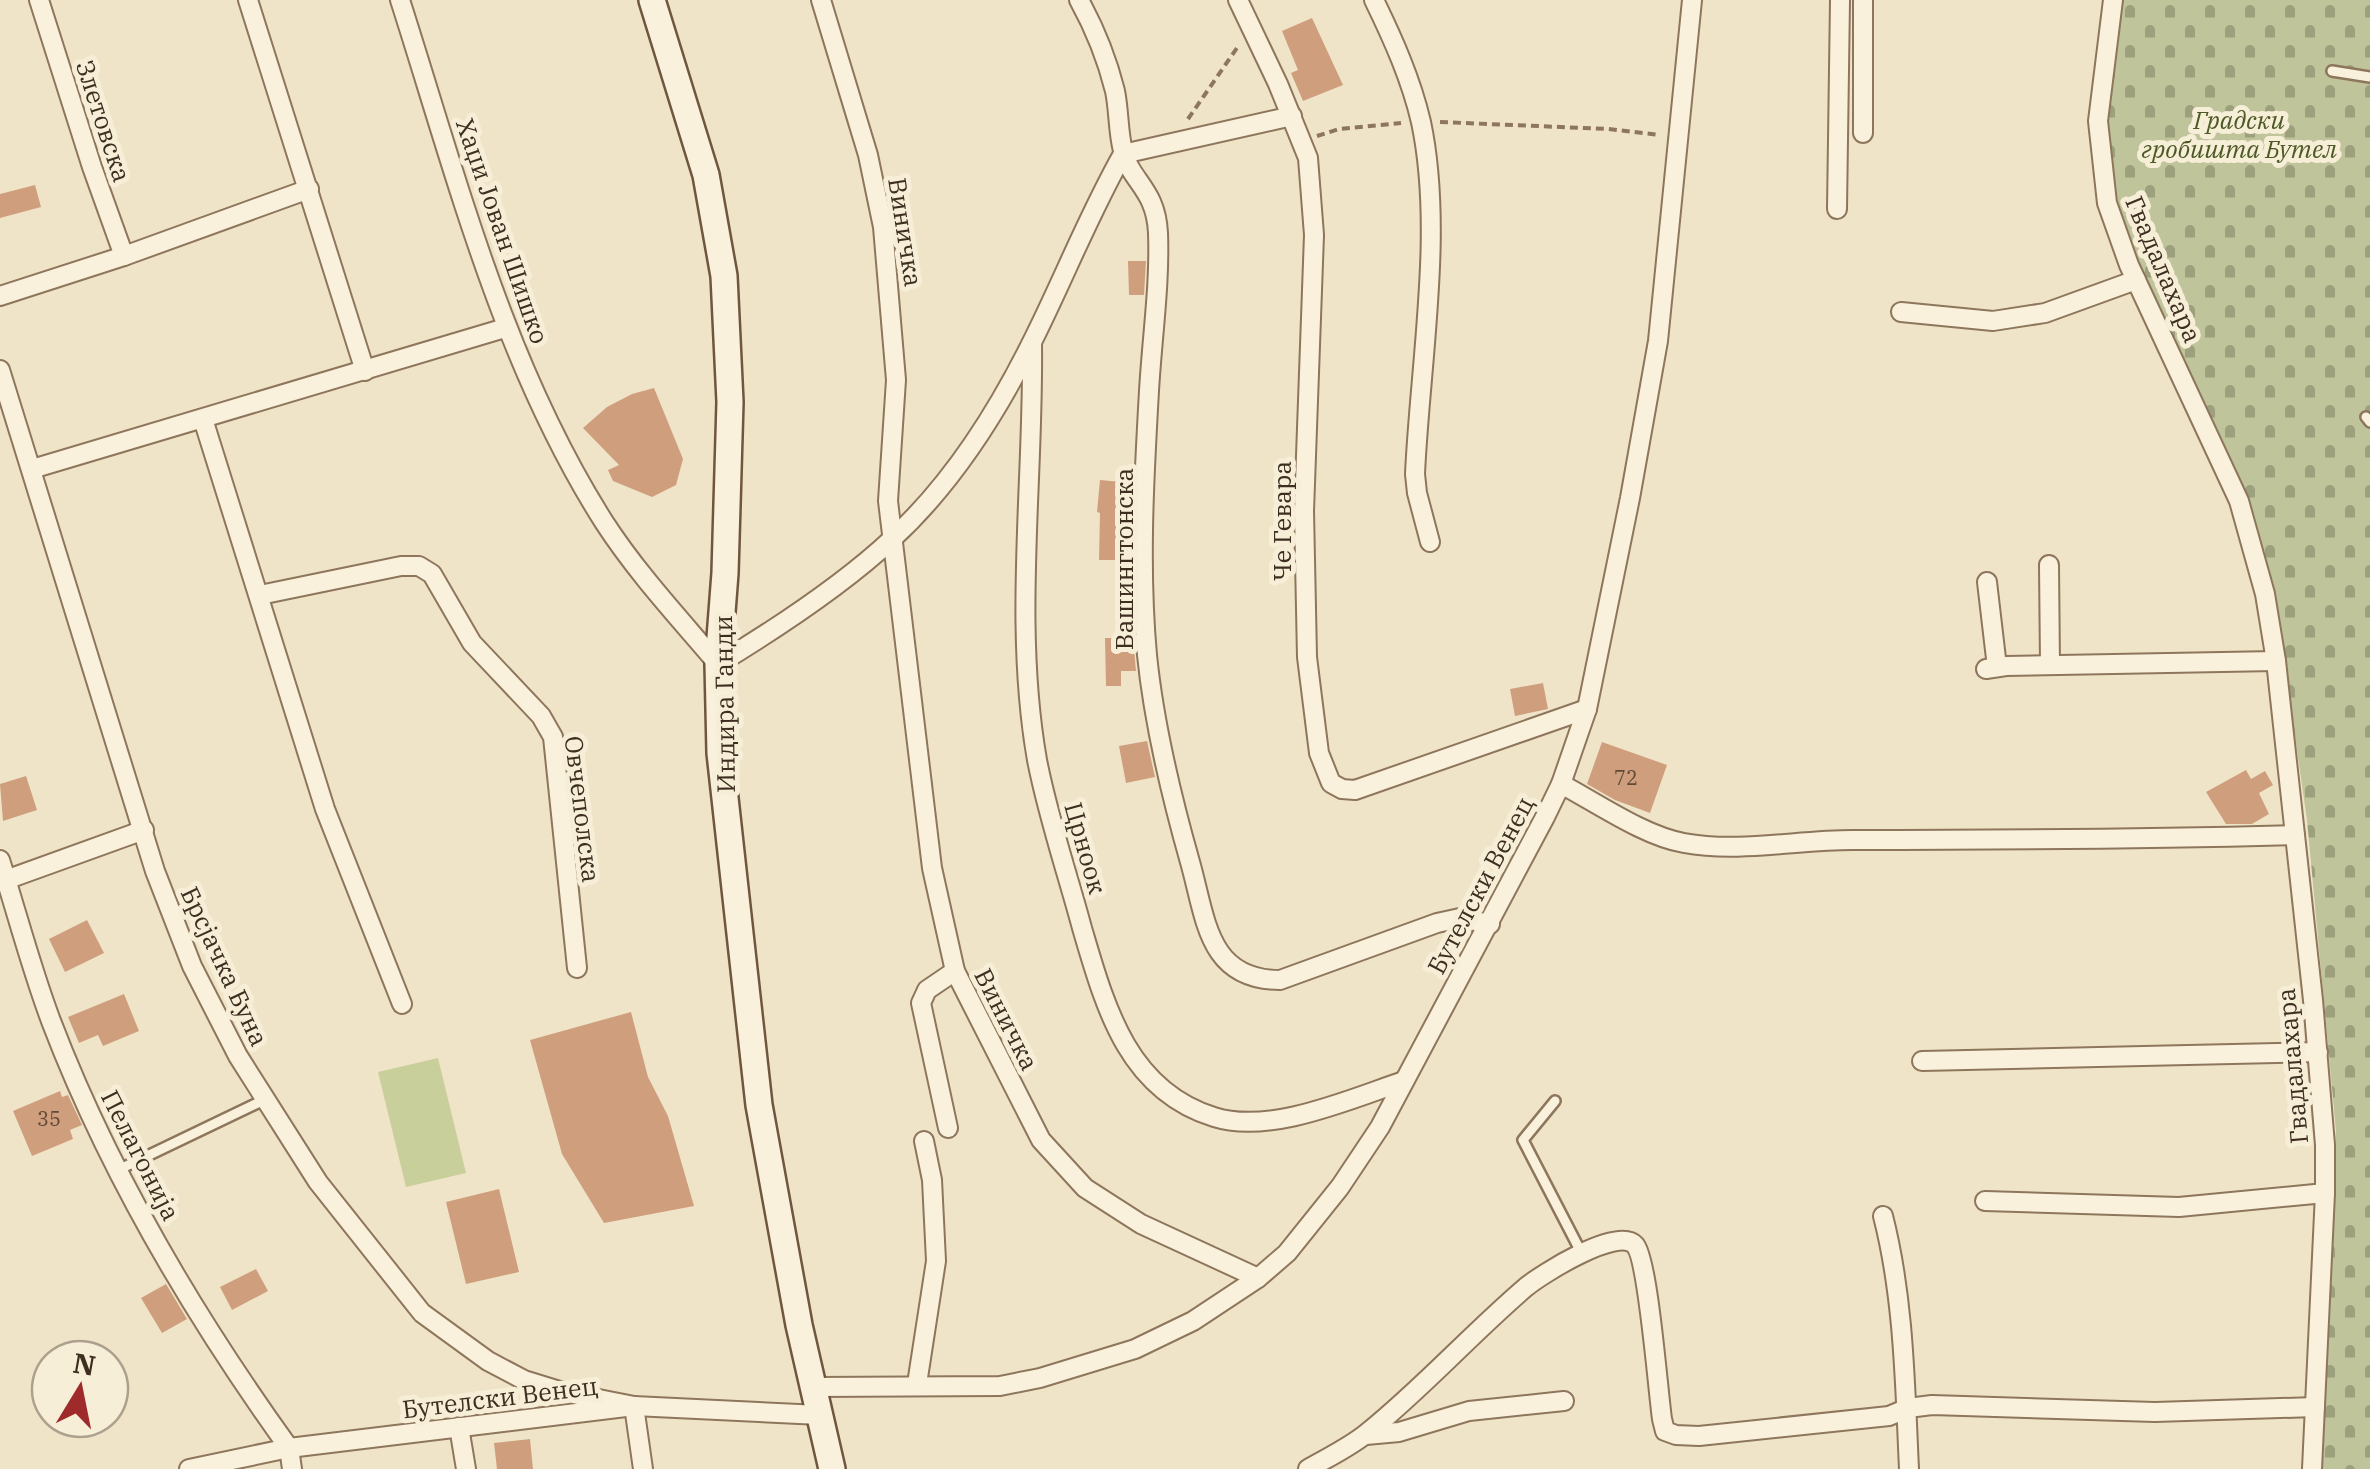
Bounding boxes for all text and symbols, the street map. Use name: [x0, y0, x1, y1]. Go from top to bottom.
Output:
street label: Злетовска: [69, 56, 139, 186]
park label: Градски гробишта Бутел: [2141, 103, 2337, 165]
street label: Хаџи Јован Шишко: [449, 114, 557, 348]
street label: Виничка: [881, 175, 931, 289]
street label: Гвадалахара: [2118, 191, 2210, 347]
street label: Че Гевара: [1265, 461, 1298, 581]
street label: Вашингтонска: [1107, 468, 1140, 650]
street label: Индира Ганди: [706, 615, 742, 793]
street label: Овчеполска: [558, 734, 608, 884]
house number: 72: [1614, 764, 1638, 791]
street label: Бутелски Венец: [1419, 790, 1541, 980]
street label: Црноок: [1057, 798, 1115, 898]
street label: Брсјачка Буна: [174, 881, 276, 1051]
street label: Виничка: [967, 963, 1047, 1075]
street label: Гвадалахара: [2269, 987, 2315, 1145]
street label: Пелагонија: [94, 1084, 188, 1226]
house number: 35: [37, 1105, 61, 1132]
north arrow: [30, 1339, 130, 1439]
text: N: [70, 1344, 99, 1384]
street label: Бутелски Венец: [400, 1369, 600, 1425]

